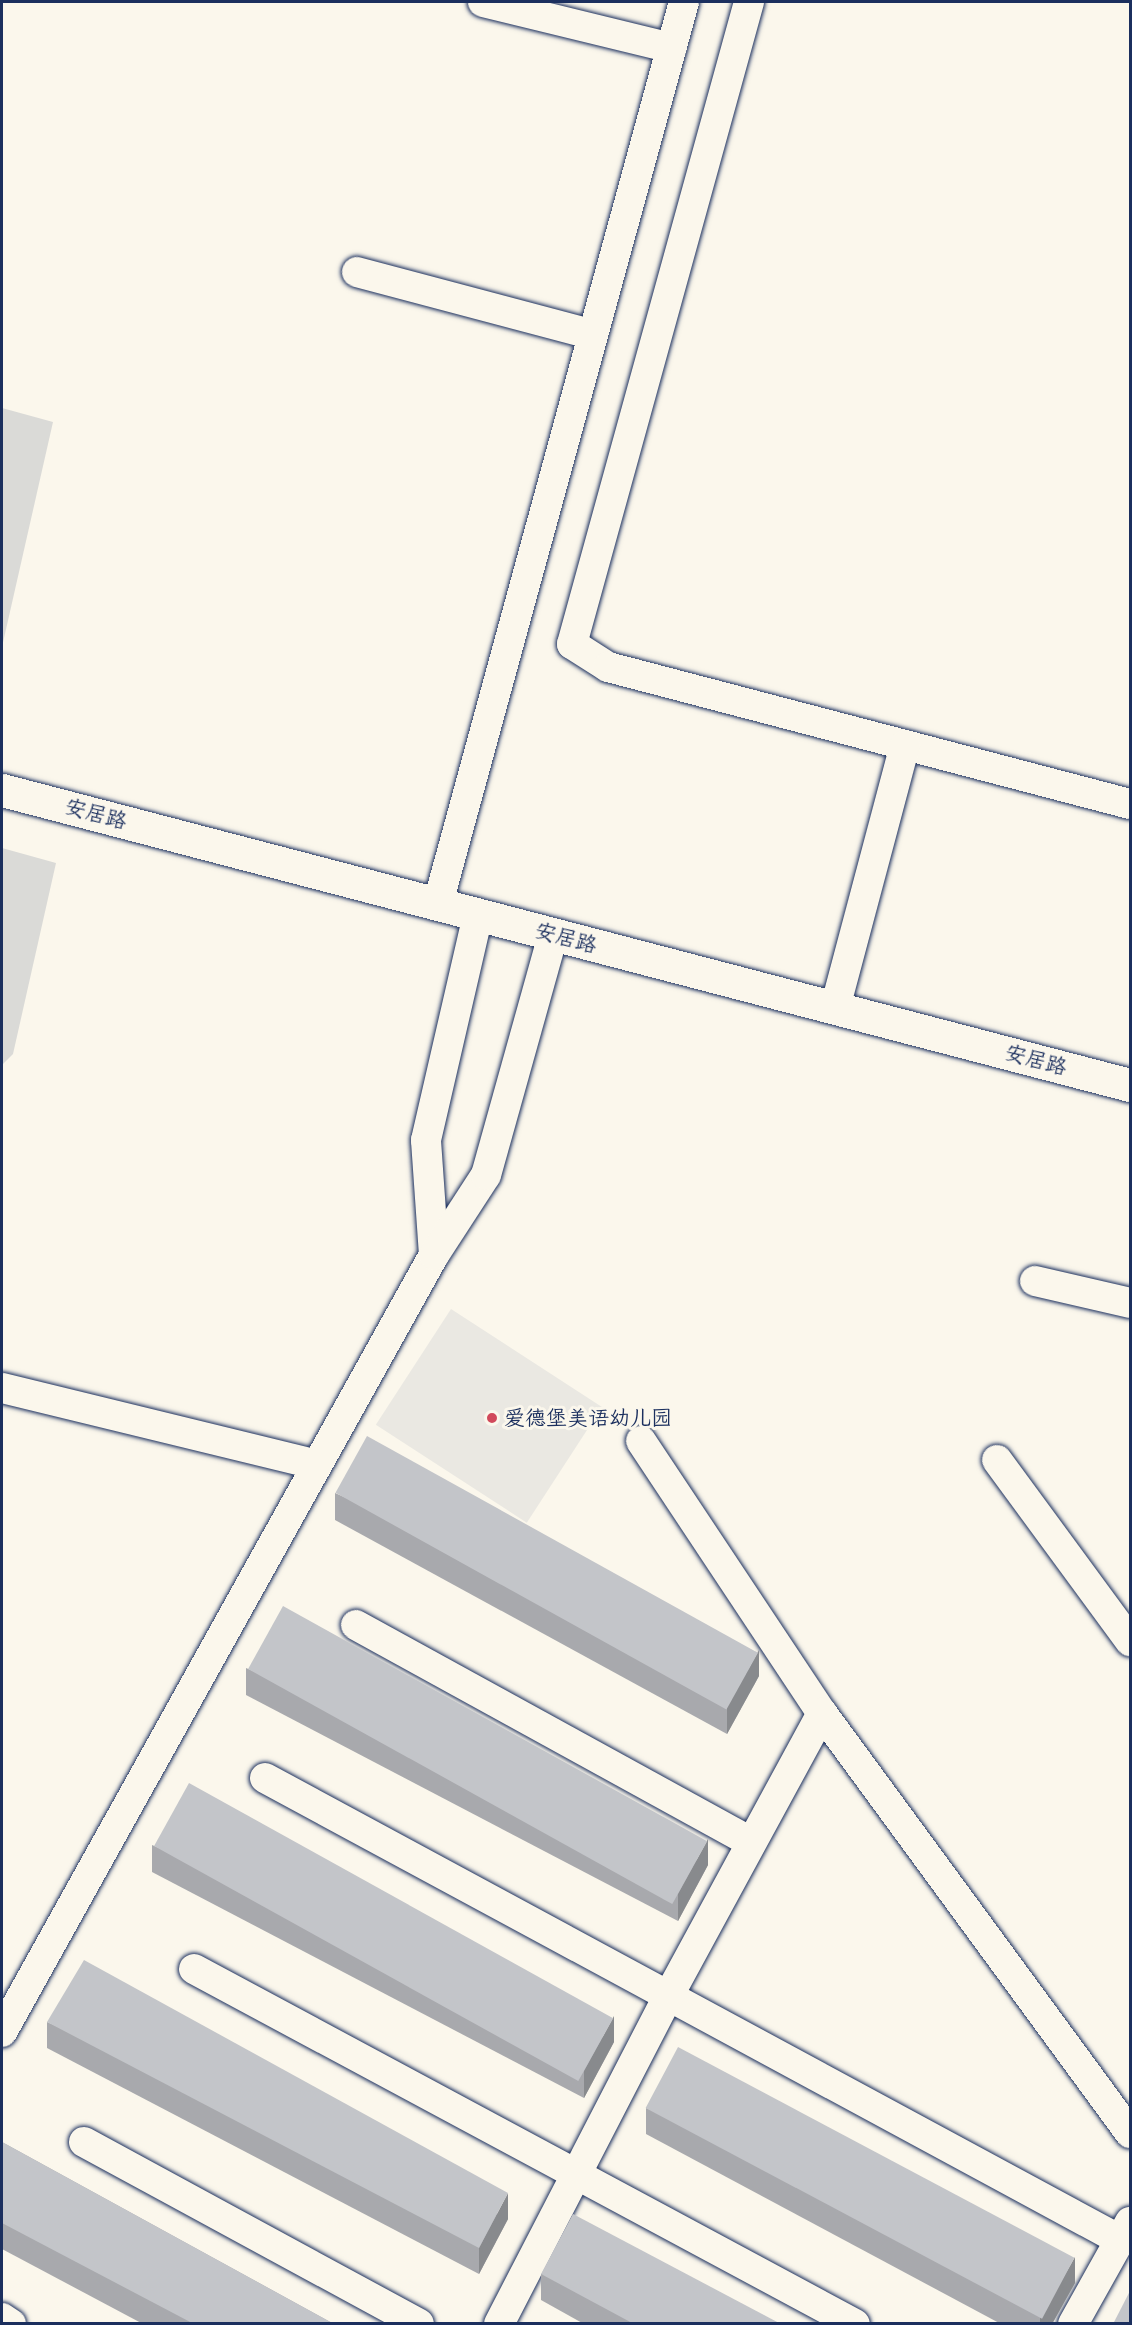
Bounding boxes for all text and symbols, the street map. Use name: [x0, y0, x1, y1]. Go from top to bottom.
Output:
street label: 安居路: [62, 794, 130, 834]
street label: 安居路: [532, 918, 600, 958]
street label: 安居路: [1002, 1040, 1070, 1080]
place label: 爱德堡美语幼儿园: [504, 1405, 672, 1431]
marker: 爱德堡美语幼儿园: [485, 1411, 499, 1425]

